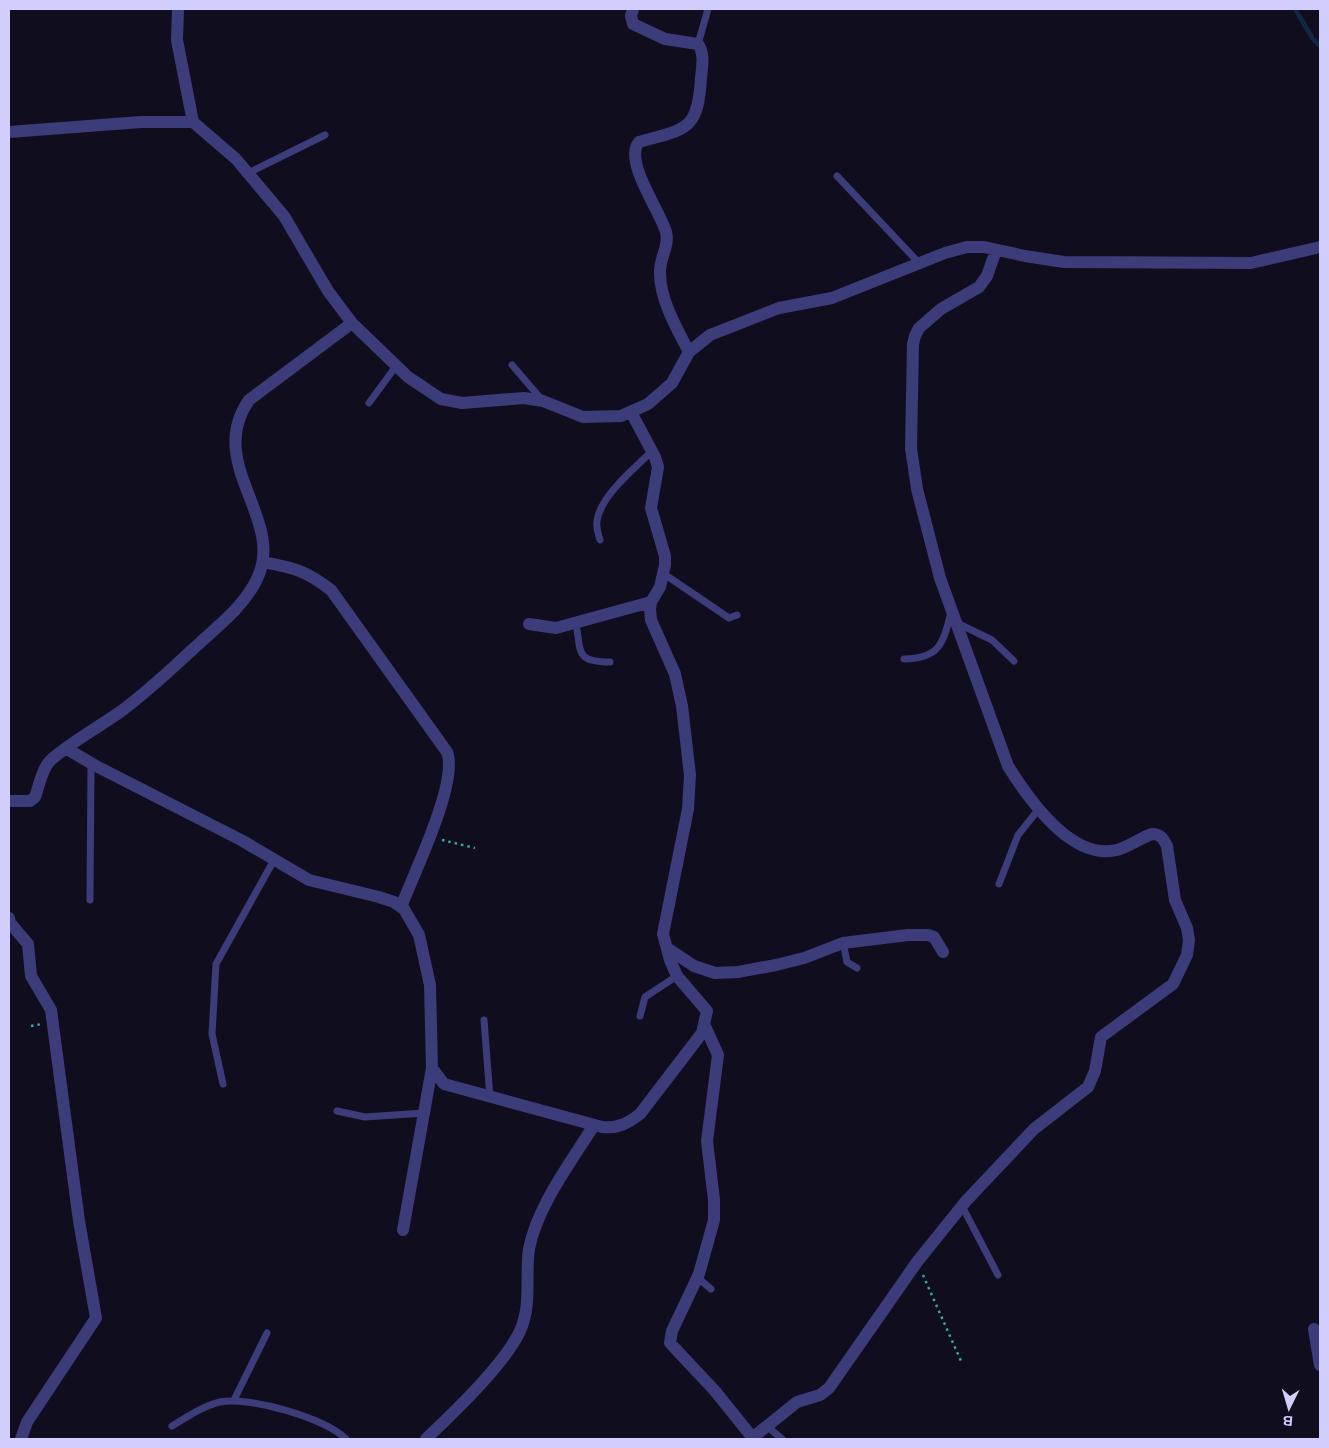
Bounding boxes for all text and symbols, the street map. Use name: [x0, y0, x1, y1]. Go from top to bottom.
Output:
north arrow: [1264, 1383, 1314, 1433]
text: B: [1282, 1413, 1294, 1429]

